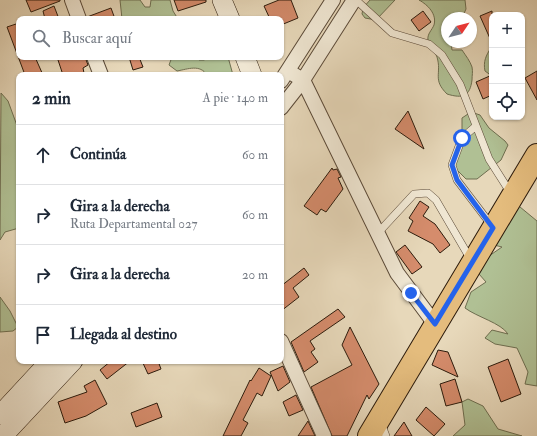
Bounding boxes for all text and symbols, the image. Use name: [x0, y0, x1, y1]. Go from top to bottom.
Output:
north arrow: [441, 12, 477, 48]
map controls: [489, 12, 525, 120]
button: +: [489, 12, 525, 48]
search box: [16, 16, 284, 60]
icon: search: [30, 27, 52, 49]
text: Buscar aquí: [62, 29, 131, 48]
button: −: [489, 48, 525, 84]
button: locate: [489, 84, 525, 120]
text: 2 min: [32, 88, 71, 109]
text: A pie · 140 m: [202, 90, 268, 106]
route start: [453, 129, 471, 147]
icon: ahead: [32, 144, 54, 166]
text: Continúa: [70, 145, 126, 164]
text: 60 m: [242, 147, 268, 163]
text: Gira a la derecha: [70, 197, 170, 216]
icon: right: [32, 204, 54, 226]
text: 60 m: [242, 207, 268, 223]
text: Ruta Departamental 027: [70, 216, 197, 232]
icon: right: [32, 264, 54, 286]
text: Gira a la derecha: [70, 265, 170, 284]
text: 20 m: [242, 267, 268, 283]
route end: [402, 284, 420, 302]
icon: arrive: [32, 324, 54, 346]
text: Llegada al destino: [70, 325, 177, 344]

